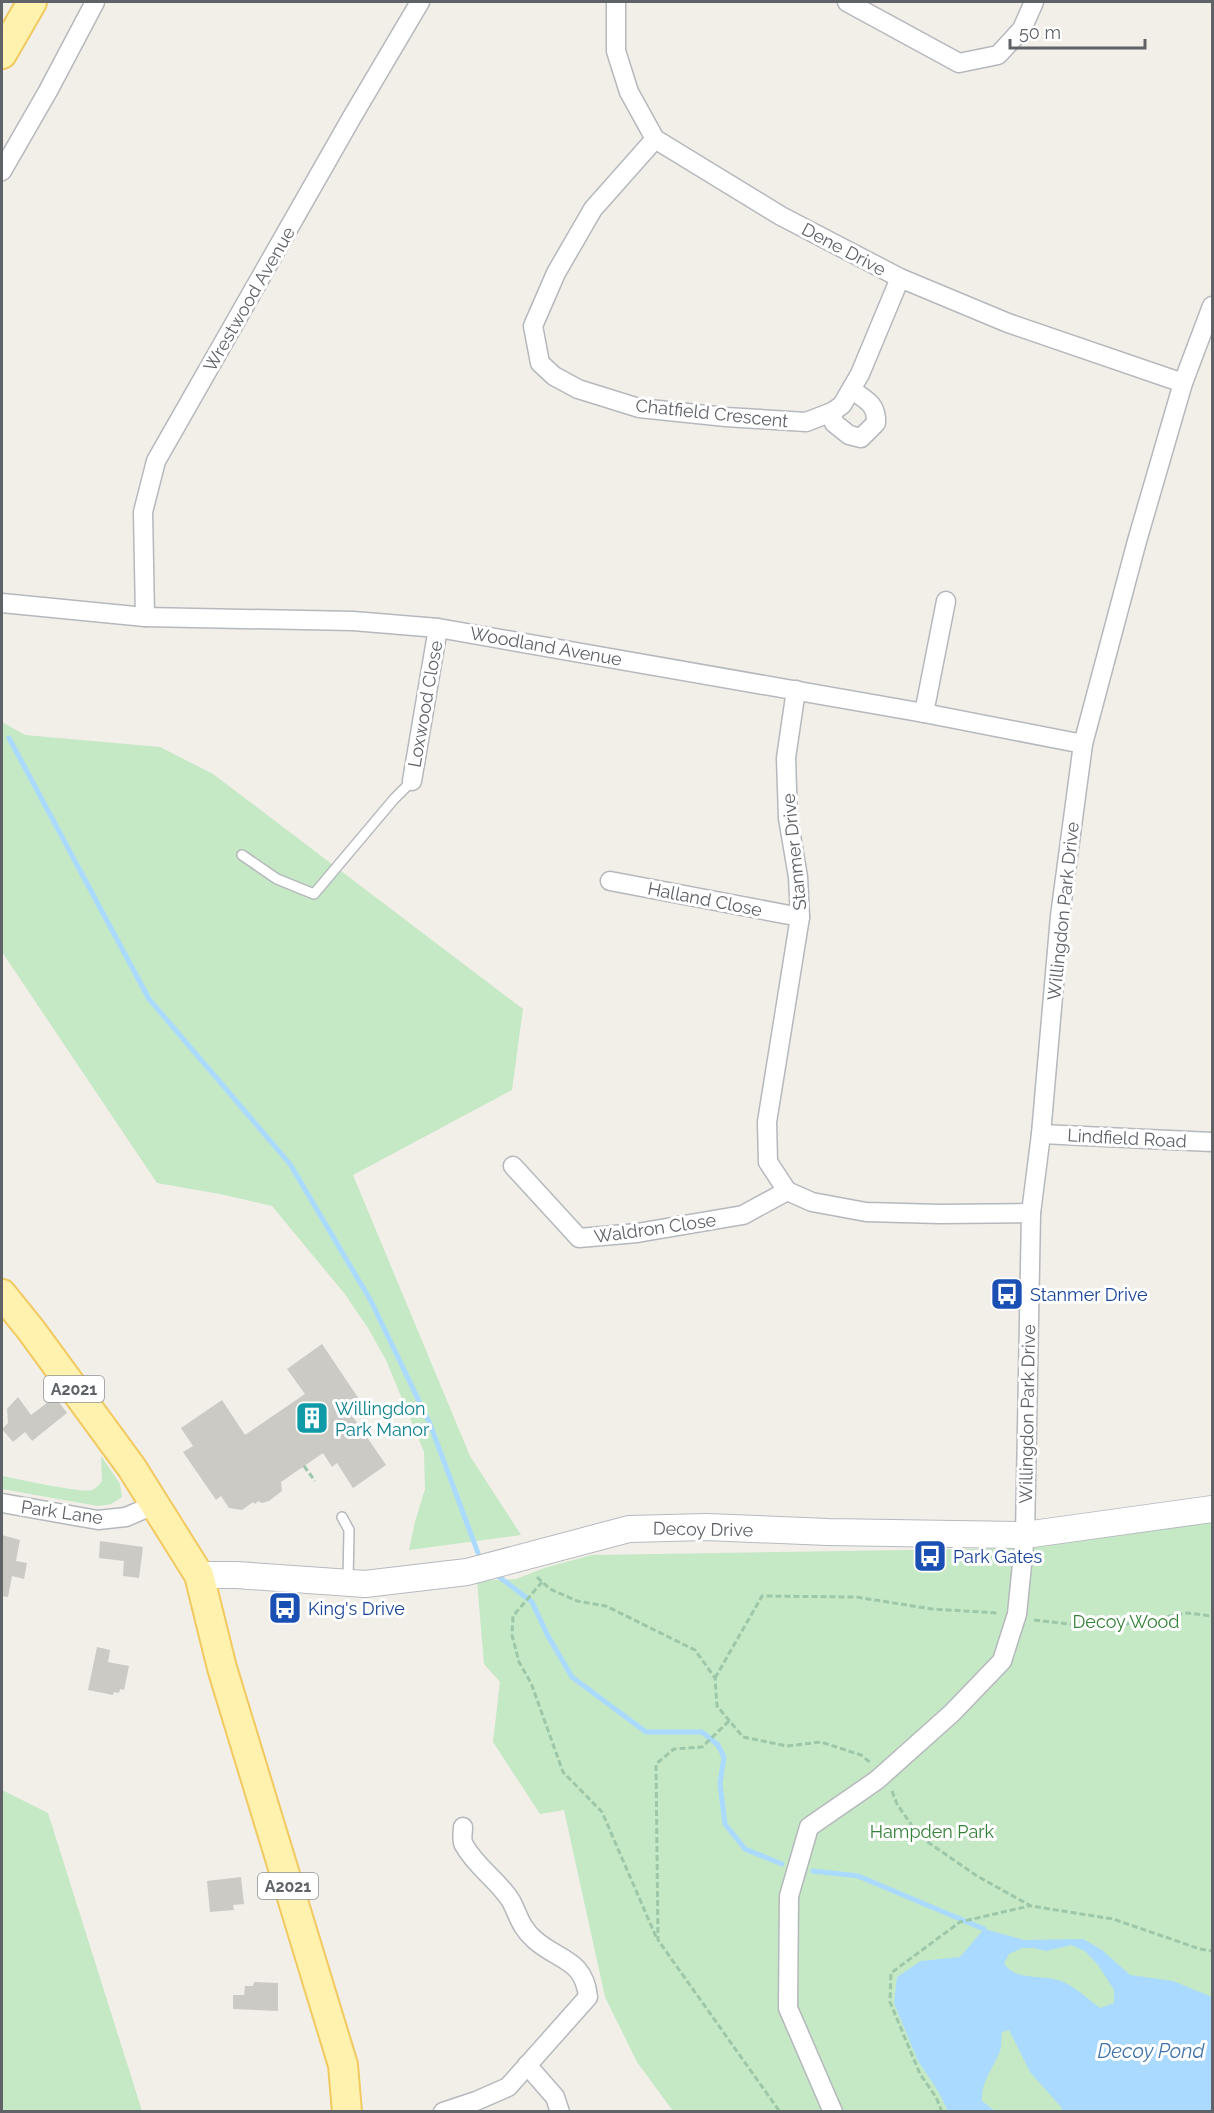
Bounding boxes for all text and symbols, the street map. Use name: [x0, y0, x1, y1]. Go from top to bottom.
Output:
scale bar: [1010, 12, 1145, 50]
text: 50 m: [1019, 22, 1061, 43]
street label: Dene Drive: [798, 218, 890, 280]
street label: Wrestwood Avenue: [199, 223, 299, 375]
street label: Chatfield Crescent: [635, 395, 789, 431]
street label: Woodland Avenue: [468, 622, 624, 670]
street label: Loxwood Close: [404, 639, 447, 769]
street label: Stanmer Drive: [777, 792, 811, 912]
street label: Willingdon Park Drive: [1043, 820, 1083, 1001]
street label: Halland Close: [646, 878, 764, 920]
street label: Lindfield Road: [1067, 1124, 1187, 1152]
street label: Waldron Close: [593, 1209, 718, 1247]
bus stop icon: Stanmer Drive: [989, 1276, 1025, 1312]
place label: Stanmer Drive: [1030, 1284, 1148, 1305]
street label: Willingdon Park Drive: [1015, 1324, 1039, 1504]
road number: A2021: [44, 1376, 104, 1402]
place label: Willingdon Park Manor: [335, 1398, 430, 1440]
building icon: Willingdon Park Manor: [294, 1400, 330, 1436]
street label: Park Lane: [20, 1496, 105, 1528]
street label: Decoy Drive: [653, 1518, 754, 1540]
bus stop icon: Park Gates: [912, 1538, 948, 1574]
place label: Park Gates: [953, 1546, 1042, 1567]
bus stop icon: King's Drive: [267, 1590, 303, 1626]
place label: King's Drive: [308, 1598, 405, 1619]
park label: Decoy Wood: [1072, 1611, 1180, 1632]
park label: Hampden Park: [870, 1821, 995, 1842]
road number: A2021: [258, 1873, 318, 1899]
water label: Decoy Pond: [1098, 2039, 1205, 2063]

